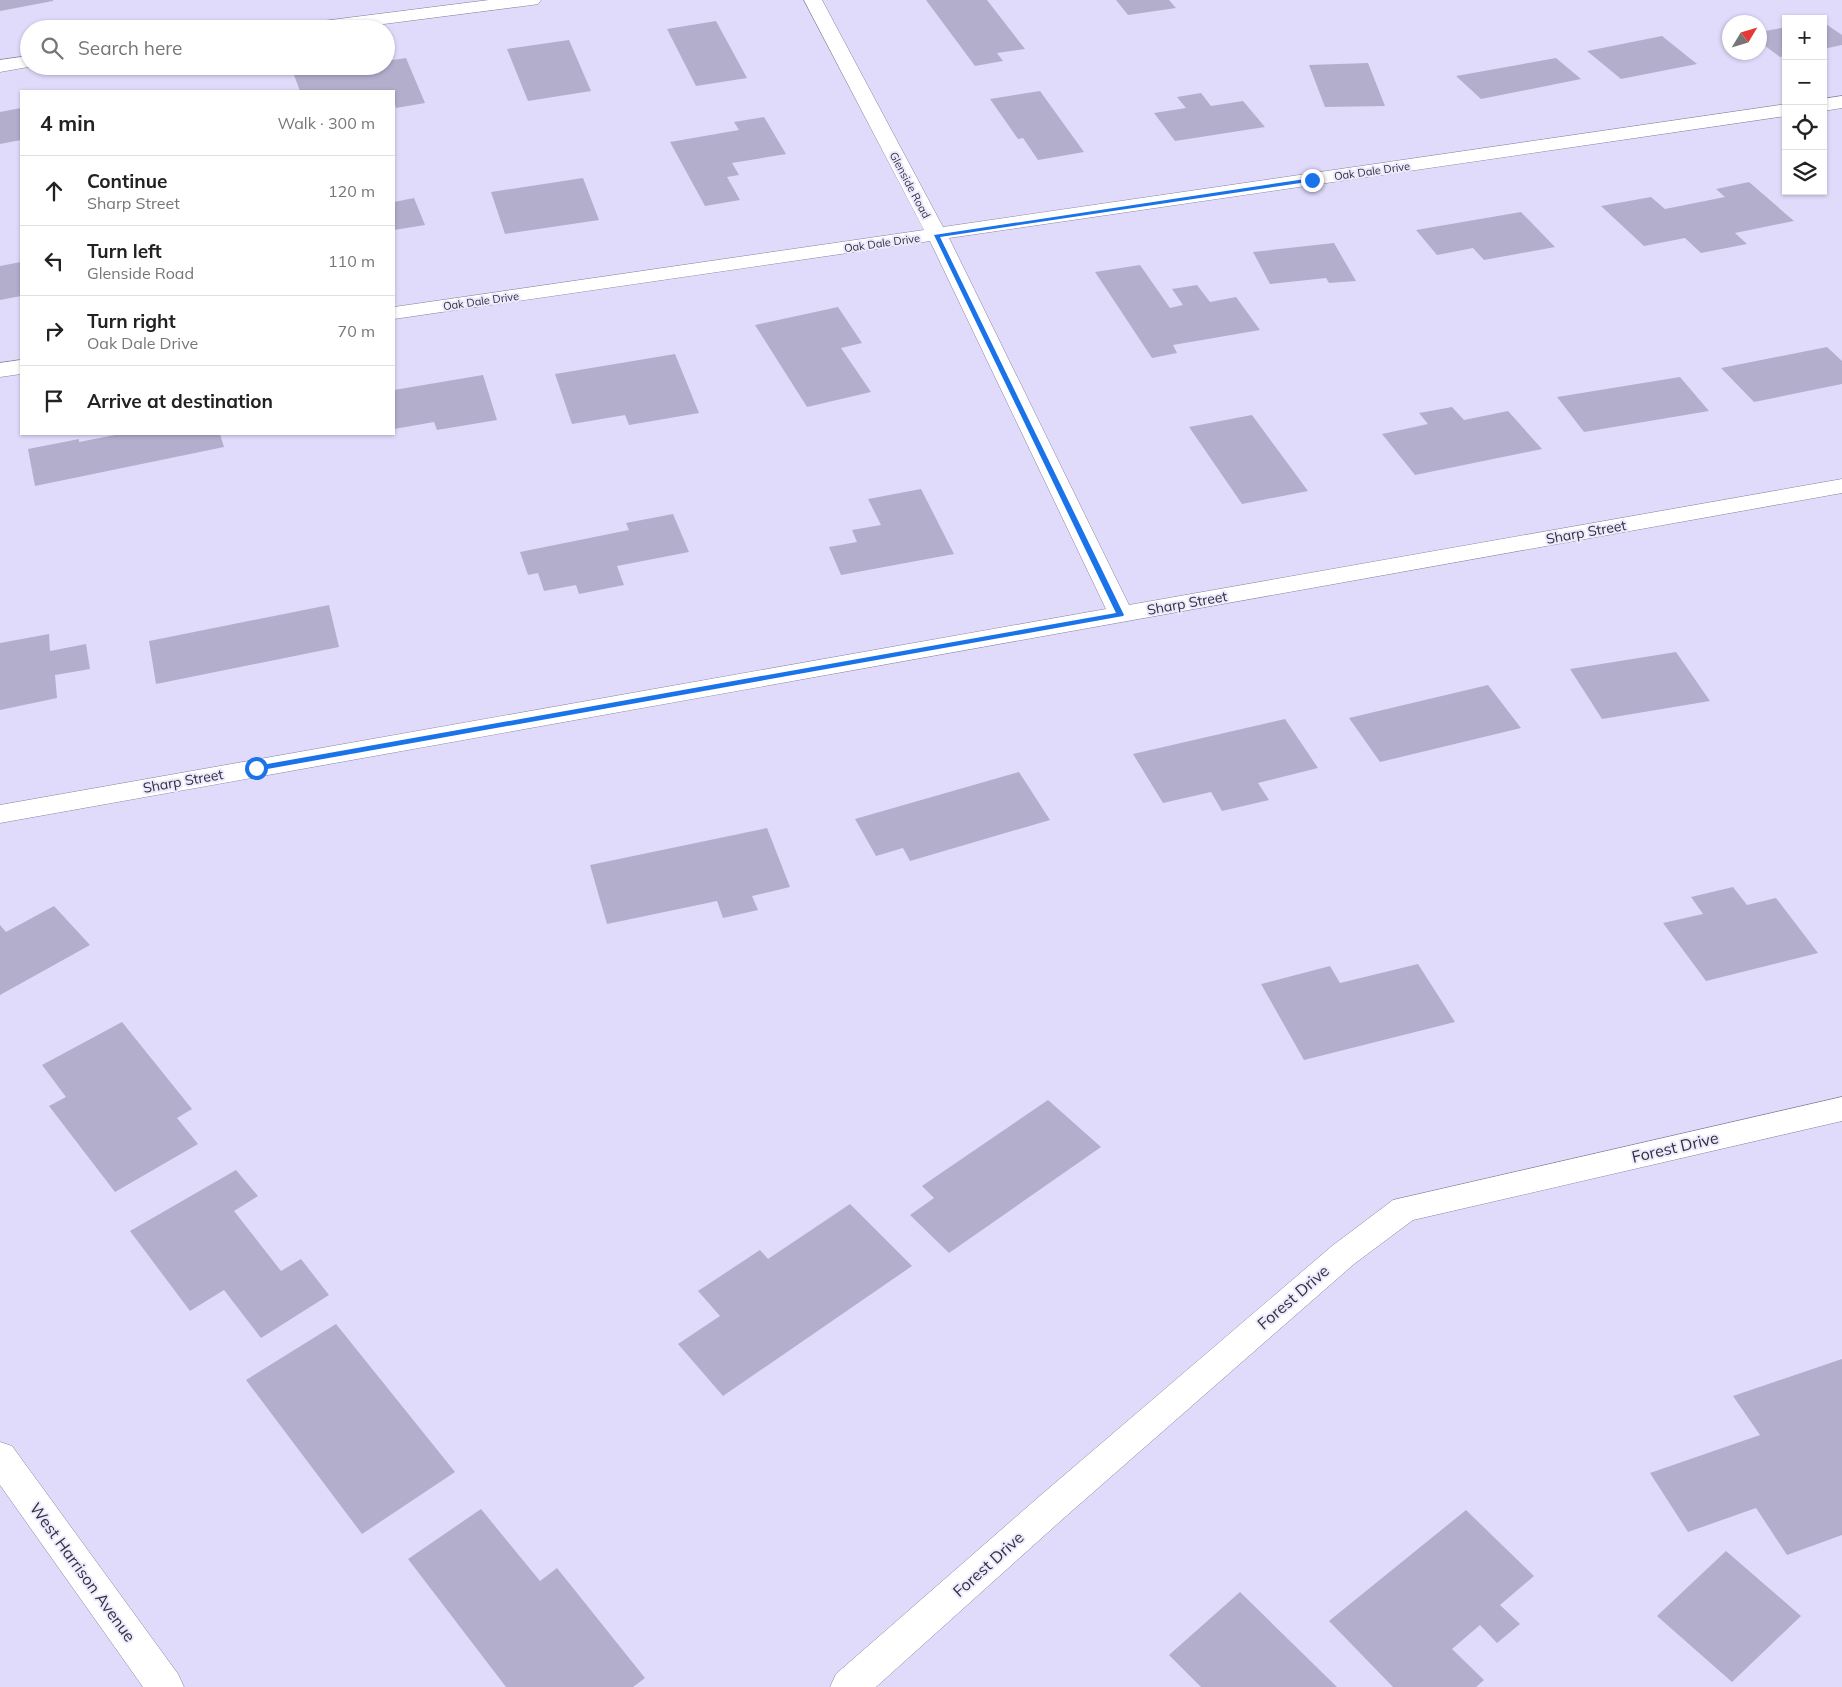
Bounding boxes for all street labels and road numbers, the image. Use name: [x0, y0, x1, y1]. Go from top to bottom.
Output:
street label: Glenside Road: [887, 149, 933, 221]
street label: Oak Dale Drive: [1333, 159, 1411, 183]
street label: Oak Dale Drive: [843, 231, 921, 255]
street label: Oak Dale Drive: [442, 289, 520, 313]
street label: Sharp Street: [1544, 516, 1628, 548]
street label: Sharp Street: [1145, 587, 1229, 619]
street label: Sharp Street: [141, 765, 225, 797]
street label: Forest Drive: [1630, 1127, 1720, 1167]
street label: Forest Drive: [1253, 1260, 1333, 1334]
street label: West Harrison Avenue: [26, 1499, 140, 1645]
street label: Forest Drive: [948, 1527, 1028, 1601]

